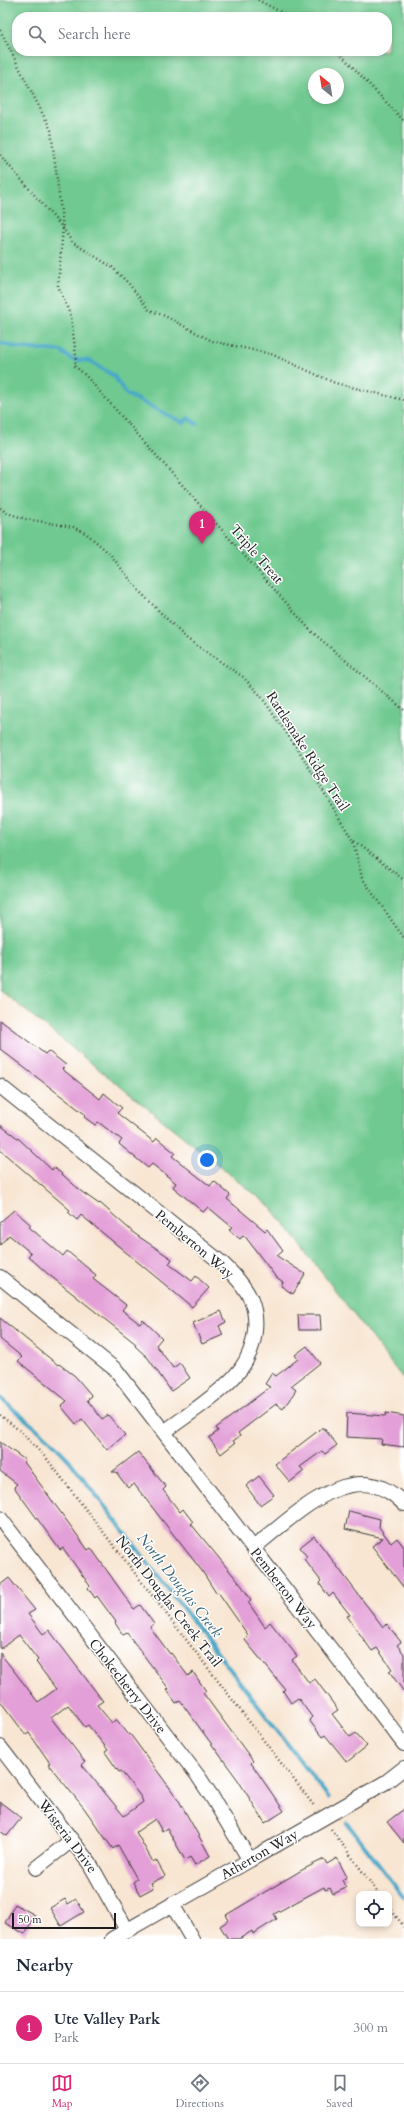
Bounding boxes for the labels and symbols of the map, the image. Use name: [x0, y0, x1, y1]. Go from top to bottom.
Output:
north arrow: [308, 68, 344, 104]
pin: 1: [189, 511, 215, 544]
street label: Triple Treat: [226, 521, 288, 588]
street label: Rattlesnake Ridge Trail: [262, 688, 354, 815]
your location: [197, 1150, 217, 1170]
street label: Pemberton Way: [151, 1206, 239, 1284]
water label: North Douglas Creek: [133, 1529, 227, 1642]
street label: North Douglas Creek Trail: [111, 1532, 226, 1671]
street label: Pemberton Way: [246, 1544, 322, 1633]
street label: Chokecherry Drive: [85, 1635, 171, 1738]
street label: Wisteria Drive: [33, 1795, 102, 1877]
street label: Atherton Way: [217, 1824, 302, 1884]
scale bar: [12, 1911, 116, 1930]

